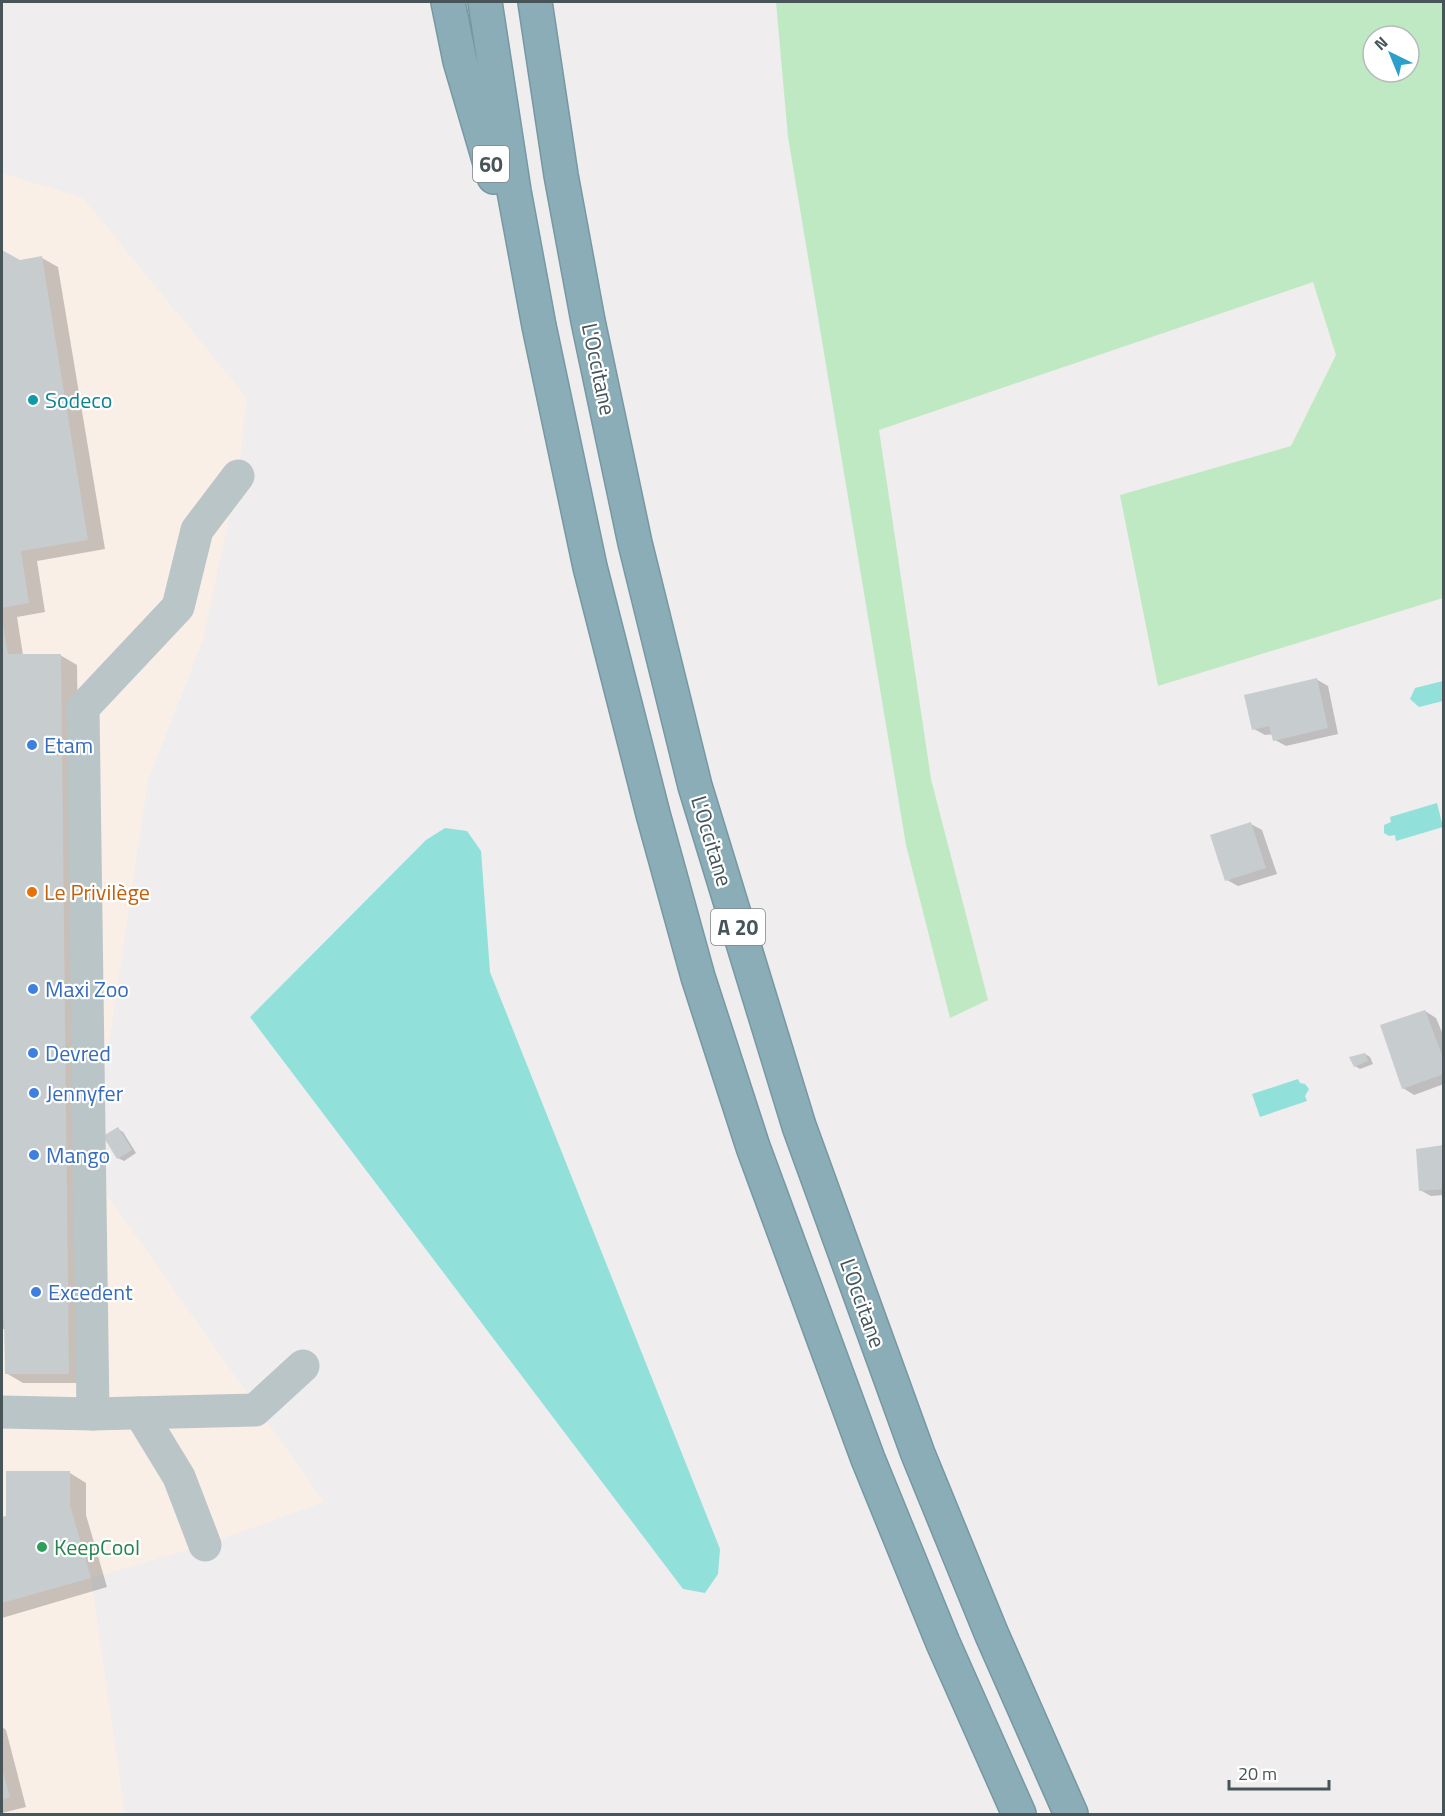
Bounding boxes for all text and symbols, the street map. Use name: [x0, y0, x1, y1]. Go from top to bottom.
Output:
north arrow: [1361, 24, 1421, 84]
text: N: [1369, 30, 1393, 56]
road number: 60: [473, 146, 509, 182]
street label: L'Occitane: [573, 320, 625, 418]
place label: Sodeco: [45, 383, 112, 417]
marker: Sodeco: [26, 393, 40, 407]
place label: Etam: [44, 728, 93, 762]
marker: Etam: [25, 738, 39, 752]
street label: L'Occitane: [682, 791, 742, 891]
place label: Le Privilège: [44, 875, 150, 909]
marker: Le Privilège: [25, 885, 39, 899]
road number: A 20: [711, 909, 765, 945]
place label: Maxi Zoo: [45, 972, 129, 1006]
marker: Maxi Zoo: [26, 982, 40, 996]
place label: Devred: [45, 1036, 111, 1070]
marker: Devred: [26, 1046, 40, 1060]
place label: Jennyfer: [46, 1076, 124, 1110]
marker: Jennyfer: [27, 1086, 41, 1100]
place label: Mango: [46, 1138, 110, 1172]
marker: Mango: [27, 1148, 41, 1162]
street label: L'Occitane: [831, 1253, 895, 1353]
place label: Excedent: [48, 1275, 133, 1309]
marker: Excedent: [29, 1285, 43, 1299]
place label: KeepCool: [54, 1530, 140, 1564]
marker: KeepCool: [35, 1540, 49, 1554]
scale bar: [1229, 1753, 1330, 1791]
text: 20 m: [1238, 1760, 1277, 1787]

